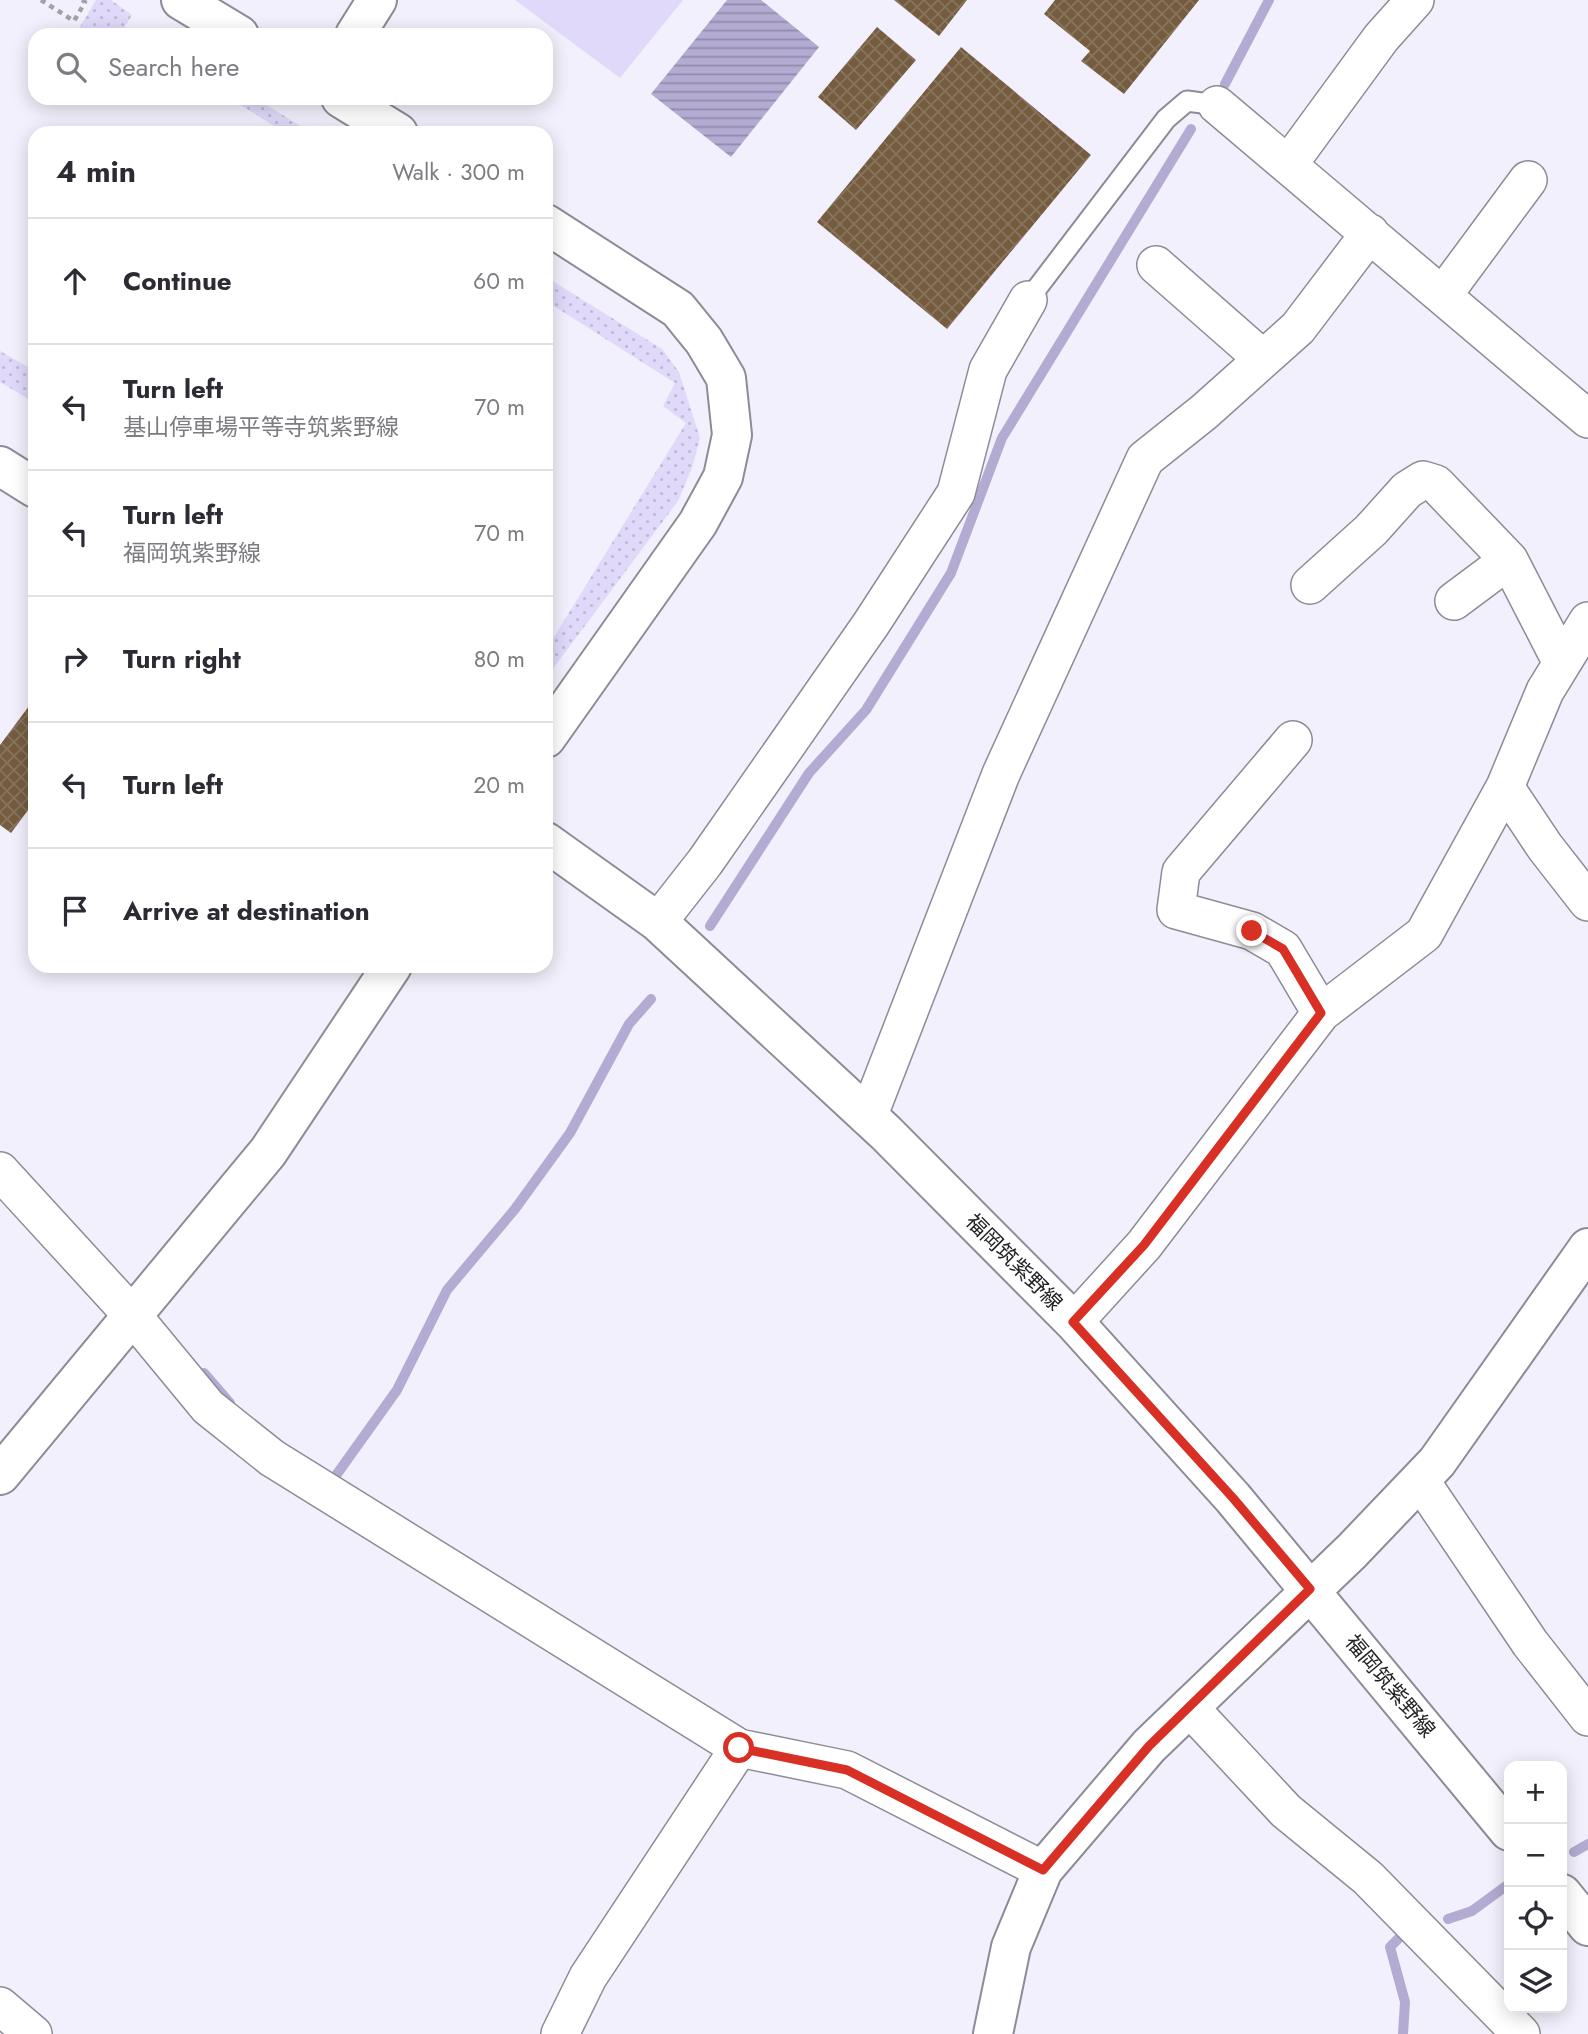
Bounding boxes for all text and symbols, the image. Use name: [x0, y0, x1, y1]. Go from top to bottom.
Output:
search box: [28, 28, 553, 105]
icon: search: [52, 48, 90, 86]
text: Search here: [108, 48, 240, 86]
text: 4 min: [56, 150, 136, 193]
text: Walk · 300 m: [392, 155, 525, 189]
icon: ahead: [56, 262, 94, 300]
text: Continue: [123, 262, 232, 300]
text: 60 m: [473, 264, 525, 298]
text: Turn left: [123, 370, 223, 408]
icon: left: [56, 388, 94, 426]
text: 70 m: [474, 390, 525, 424]
text: 基山停車場平等寺筑紫野線: [123, 410, 399, 444]
text: Turn left: [123, 496, 223, 534]
icon: left: [56, 514, 94, 552]
text: 70 m: [474, 516, 525, 550]
text: 福岡筑紫野線: [123, 536, 261, 570]
icon: right: [56, 640, 94, 678]
text: Turn right: [123, 640, 241, 678]
text: 80 m: [474, 642, 525, 676]
icon: left: [56, 766, 94, 804]
text: Turn left: [123, 766, 223, 804]
text: 20 m: [473, 768, 525, 802]
icon: arrive: [56, 892, 94, 930]
text: Arrive at destination: [123, 892, 370, 930]
route end: [1236, 915, 1267, 946]
street label: 福岡筑紫野線: [959, 1207, 1069, 1317]
street label: 福岡筑紫野線: [1338, 1628, 1442, 1744]
route start: [723, 1732, 754, 1763]
map controls: [1504, 1761, 1567, 2013]
button: +: [1504, 1761, 1567, 1824]
button: −: [1504, 1824, 1567, 1887]
button: locate: [1504, 1887, 1567, 1950]
button: layers: [1504, 1950, 1567, 2013]

